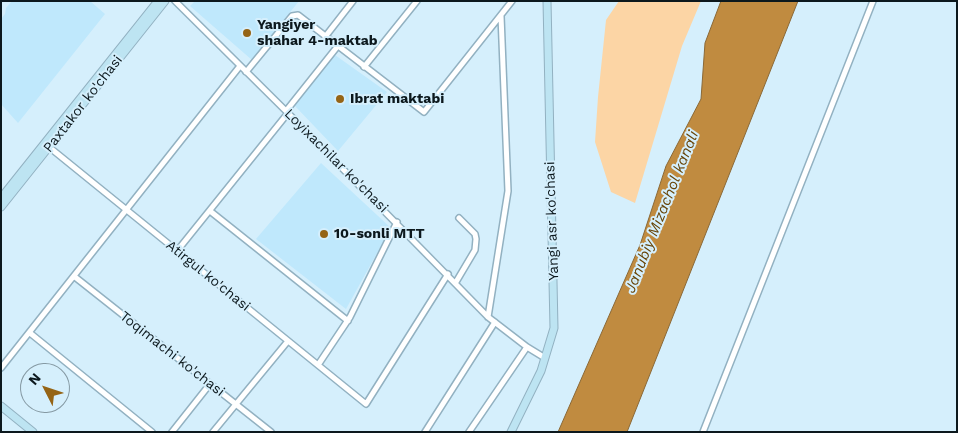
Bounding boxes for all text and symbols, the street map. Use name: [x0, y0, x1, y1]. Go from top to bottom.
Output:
place label: Yangiyer shahar 4-maktab: [257, 17, 378, 49]
marker: Yangiyer shahar 4-maktab: [241, 27, 253, 39]
street label: Paxtakor ko'chasi: [40, 52, 126, 156]
place label: Ibrat maktabi: [350, 91, 444, 107]
marker: Ibrat maktabi: [334, 93, 346, 105]
street label: Loyixachilar ko'chasi: [281, 106, 391, 216]
water label: Janubiy Mizachol kanali: [621, 128, 703, 296]
street label: Yangi asr ko'chasi: [542, 161, 562, 281]
place label: 10-sonli MTT: [334, 226, 425, 242]
marker: 10-sonli MTT: [318, 228, 330, 240]
street label: Atirgul ko'chasi: [163, 237, 253, 315]
street label: Toqimachi ko'chasi: [116, 308, 228, 400]
north arrow: [20, 363, 70, 413]
text: N: [25, 370, 44, 388]

